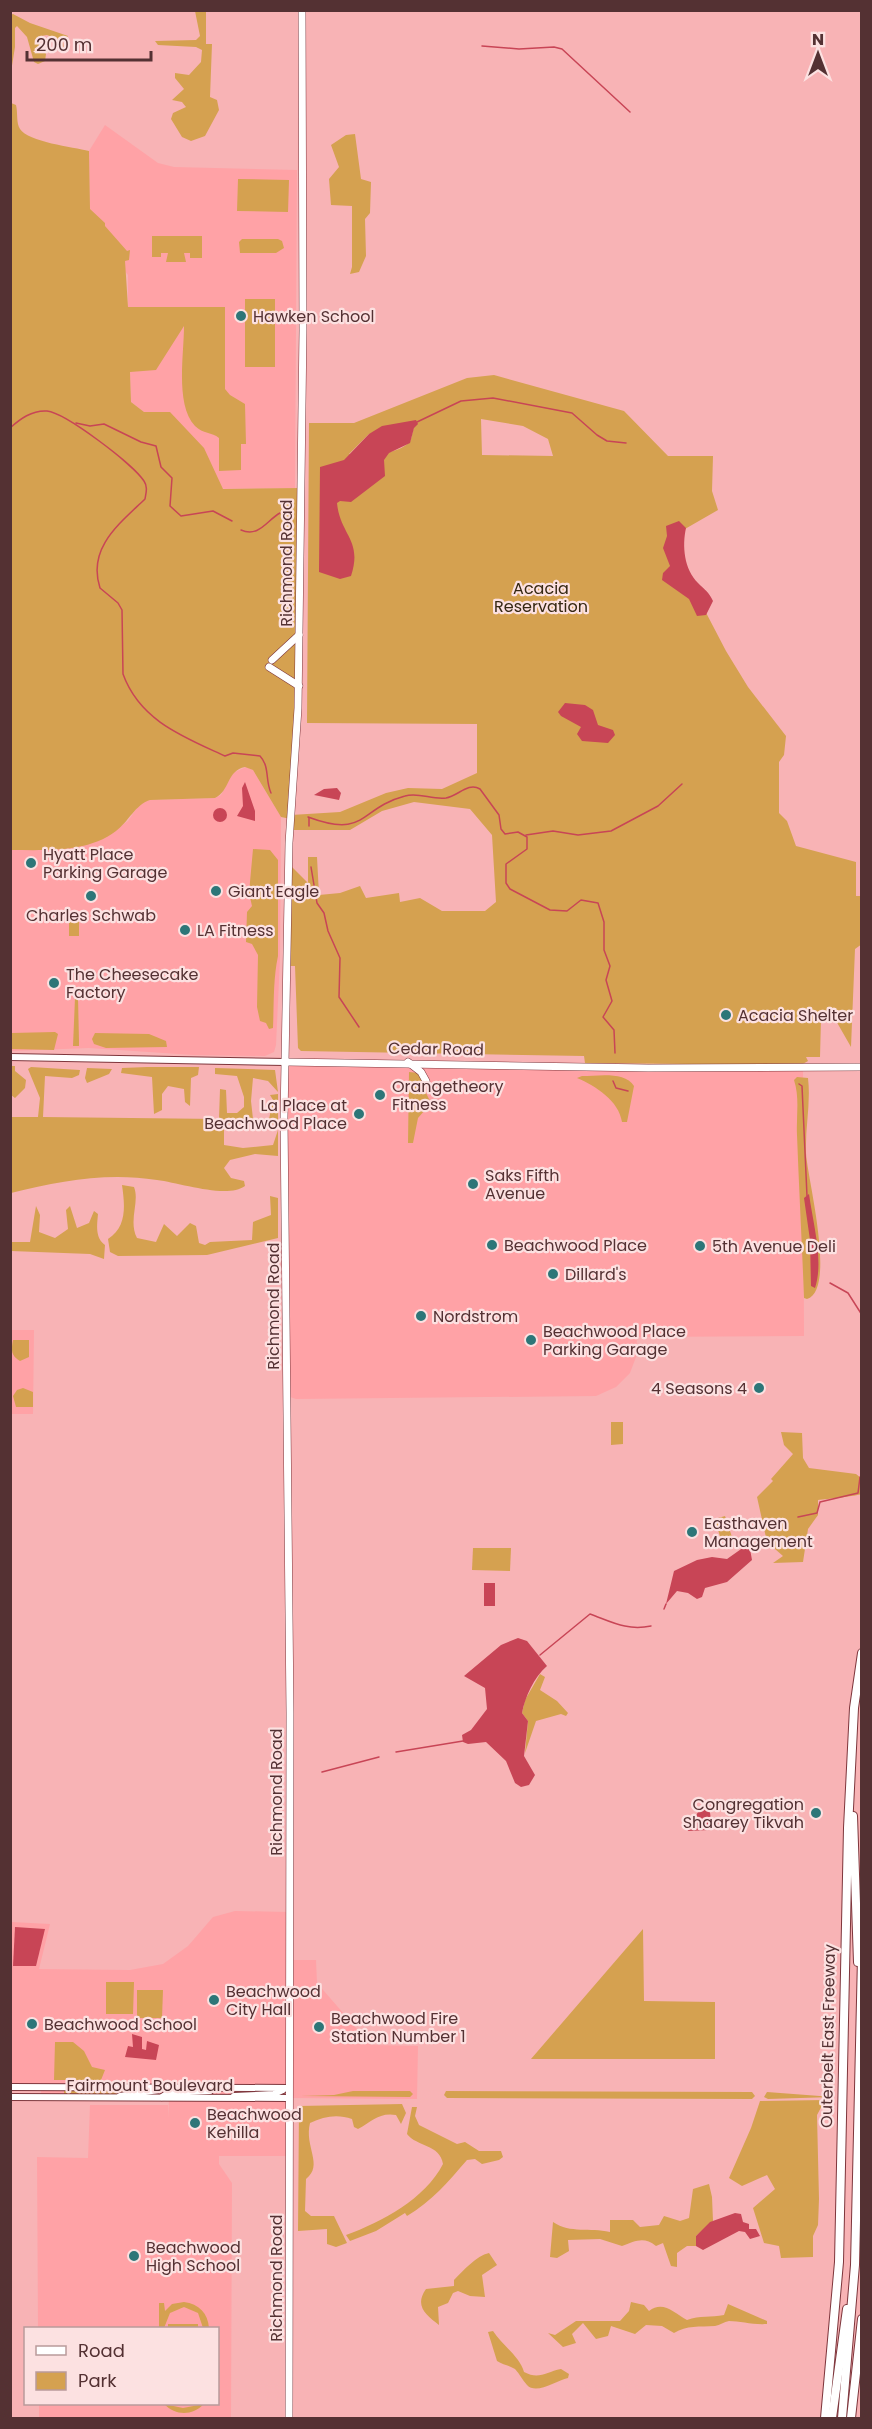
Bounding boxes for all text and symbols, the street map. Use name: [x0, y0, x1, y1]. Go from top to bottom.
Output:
scale bar: [27, 24, 152, 62]
north arrow: [788, 24, 848, 84]
text: N: [812, 28, 824, 51]
text: 200 m: [36, 32, 92, 57]
place label: Hawken School: [253, 305, 374, 328]
marker: Hawken School: [234, 309, 248, 323]
street label: Richmond Road: [275, 499, 298, 627]
park label: Acacia Reservation: [494, 577, 588, 618]
place label: Hyatt Place Parking Garage: [43, 843, 167, 884]
marker: Hyatt Place Parking Garage: [24, 856, 38, 870]
place label: Giant Eagle: [228, 880, 319, 903]
marker: Giant Eagle: [209, 884, 223, 898]
marker: Charles Schwab: [84, 889, 98, 903]
place label: Charles Schwab: [26, 904, 156, 927]
place label: LA Fitness: [197, 919, 274, 942]
marker: LA Fitness: [178, 923, 192, 937]
place label: The Cheesecake Factory: [66, 963, 199, 1004]
marker: The Cheesecake Factory: [47, 976, 61, 990]
place label: Acacia Shelter: [738, 1004, 853, 1027]
marker: Acacia Shelter: [719, 1008, 733, 1022]
street label: Cedar Road: [388, 1037, 484, 1061]
place label: Orangetheory Fitness: [392, 1075, 504, 1116]
marker: Orangetheory Fitness: [373, 1088, 387, 1102]
place label: La Place at Beachwood Place: [204, 1094, 347, 1135]
marker: La Place at Beachwood Place: [352, 1107, 366, 1121]
place label: Saks Fifth Avenue: [485, 1164, 559, 1205]
marker: Saks Fifth Avenue: [466, 1177, 480, 1191]
place label: Beachwood Place: [504, 1234, 647, 1257]
place label: 5th Avenue Deli: [712, 1235, 836, 1258]
marker: Beachwood Place: [485, 1238, 499, 1252]
marker: 5th Avenue Deli: [693, 1239, 707, 1253]
street label: Richmond Road: [262, 1242, 285, 1370]
place label: Dillard's: [565, 1263, 627, 1286]
marker: Dillard's: [546, 1267, 560, 1281]
place label: Nordstrom: [433, 1305, 518, 1328]
marker: Nordstrom: [414, 1309, 428, 1323]
place label: Beachwood Place Parking Garage: [543, 1320, 686, 1361]
marker: Beachwood Place Parking Garage: [524, 1333, 538, 1347]
place label: 4 Seasons 4: [651, 1377, 747, 1400]
marker: 4 Seasons 4: [752, 1381, 766, 1395]
place label: Easthaven Management: [704, 1512, 813, 1553]
marker: Easthaven Management: [685, 1525, 699, 1539]
street label: Richmond Road: [265, 1728, 288, 1856]
place label: Congregation Shaarey Tikvah: [683, 1793, 804, 1834]
marker: Congregation Shaarey Tikvah: [809, 1806, 823, 1820]
street label: Outerbelt East Freeway: [815, 1944, 841, 2128]
place label: Beachwood City Hall: [226, 1980, 321, 2021]
marker: Beachwood City Hall: [207, 1993, 221, 2007]
place label: Beachwood Fire Station Number 1: [331, 2007, 466, 2048]
place label: Beachwood School: [44, 2013, 197, 2036]
marker: Beachwood School: [25, 2017, 39, 2031]
marker: Beachwood Fire Station Number 1: [312, 2020, 326, 2034]
street label: Fairmount Boulevard: [67, 2074, 233, 2097]
place label: Beachwood Kehilla: [207, 2103, 302, 2144]
marker: Beachwood Kehilla: [188, 2116, 202, 2130]
street label: Richmond Road: [265, 2214, 288, 2342]
place label: Beachwood High School: [146, 2236, 241, 2277]
marker: Beachwood High School: [127, 2249, 141, 2263]
legend: [24, 2327, 219, 2405]
text: Road: [78, 2338, 125, 2363]
text: Park: [78, 2368, 117, 2393]

